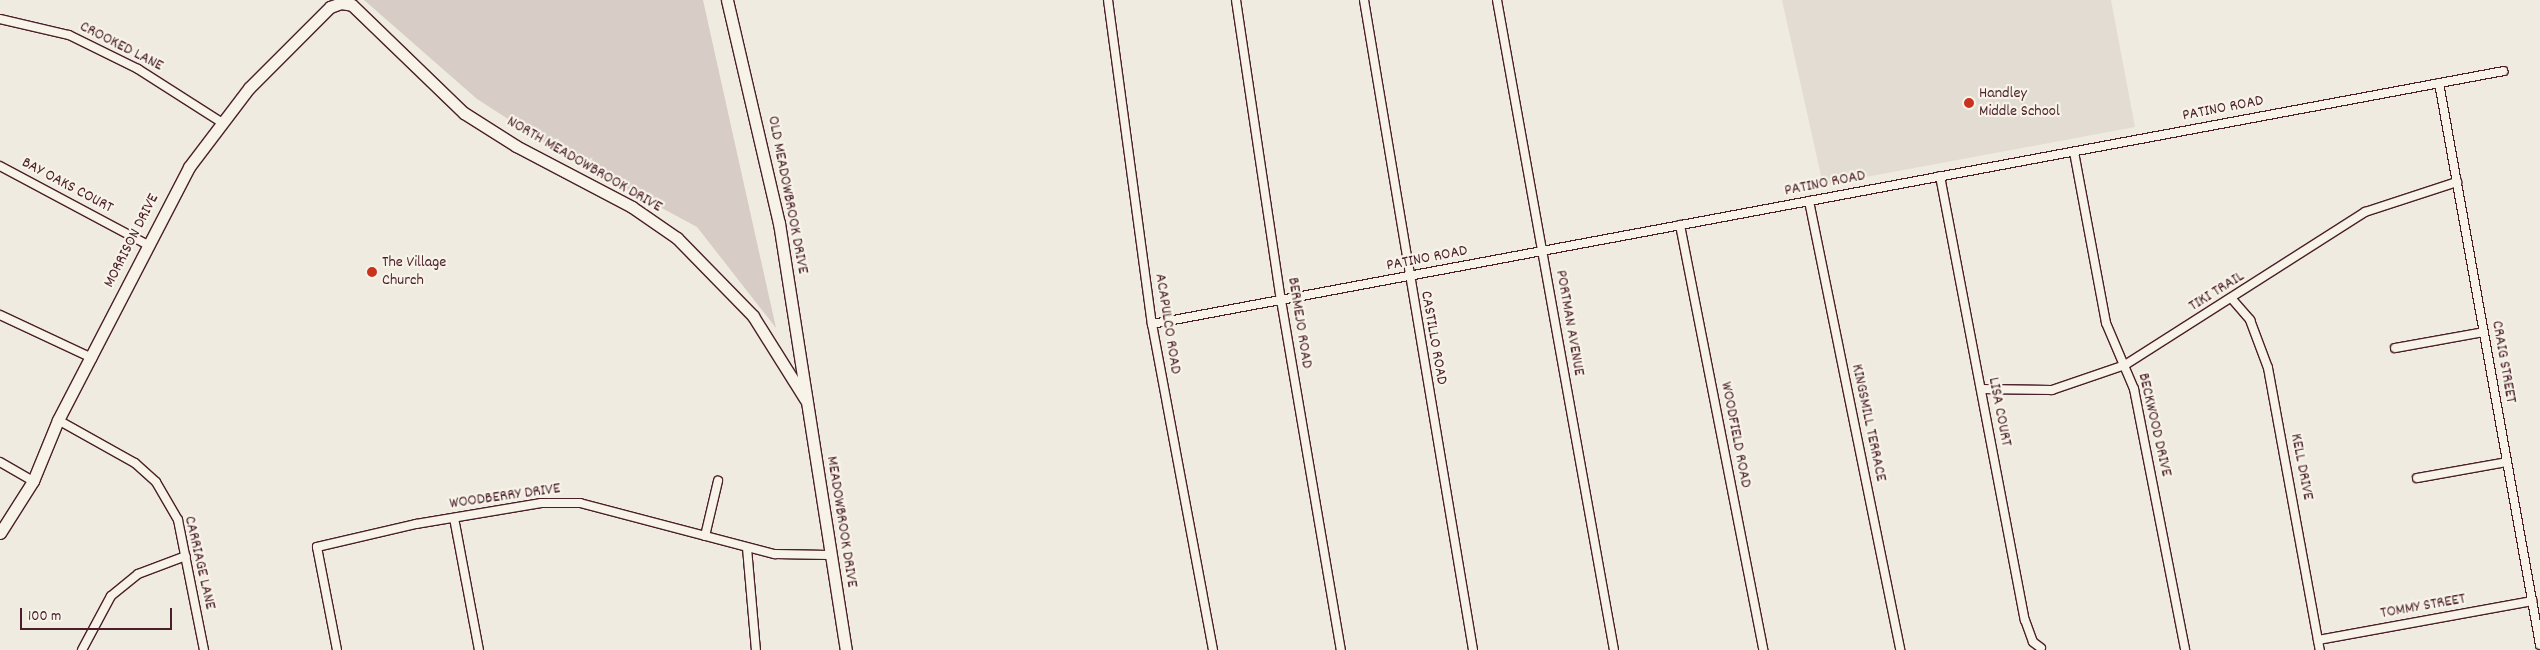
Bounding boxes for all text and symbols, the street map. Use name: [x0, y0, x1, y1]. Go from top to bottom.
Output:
street label: CROOKED LANE: [76, 18, 166, 76]
place label: Handley Middle School: [1979, 84, 2060, 122]
street label: PATINO ROAD: [2181, 92, 2265, 126]
marker: Handley Middle School: [1963, 97, 1975, 109]
street label: NORTH MEADOWBROOK DRIVE: [503, 113, 665, 217]
street label: OLD MEADOWBROOK DRIVE: [762, 114, 812, 276]
street label: BAY OAKS COURT: [18, 154, 116, 218]
street label: PATINO ROAD: [1783, 167, 1867, 201]
street label: MORRISON DRIVE: [100, 191, 164, 291]
street label: PATINO ROAD: [1385, 242, 1469, 276]
place label: The Village Church: [382, 253, 446, 291]
marker: The Village Church: [366, 266, 378, 278]
street label: TIKI TRAIL: [2186, 267, 2248, 317]
street label: PORTMAN AVENUE: [1550, 269, 1588, 377]
street label: ACAPULCO ROAD: [1150, 272, 1184, 376]
street label: BERMEJO ROAD: [1282, 276, 1316, 370]
street label: CASTILLO ROAD: [1415, 290, 1451, 386]
street label: CRAIG STREET: [2486, 319, 2520, 405]
street label: KINGSMILL TERRACE: [1846, 362, 1890, 484]
street label: BECKWOOD DRIVE: [2133, 371, 2175, 479]
street label: LISA COURT: [1983, 376, 2015, 448]
street label: WOODFIELD ROAD: [1715, 380, 1755, 490]
street label: KELL DRIVE: [2285, 432, 2317, 502]
street label: MEADOWBROOK DRIVE: [821, 455, 861, 589]
street label: WOODBERRY DRIVE: [448, 480, 562, 514]
street label: CARRIAGE LANE: [179, 514, 219, 612]
street label: TOMMY STREET: [2379, 590, 2467, 624]
scale bar: [22, 598, 175, 630]
text: 100 m: [28, 606, 61, 628]

